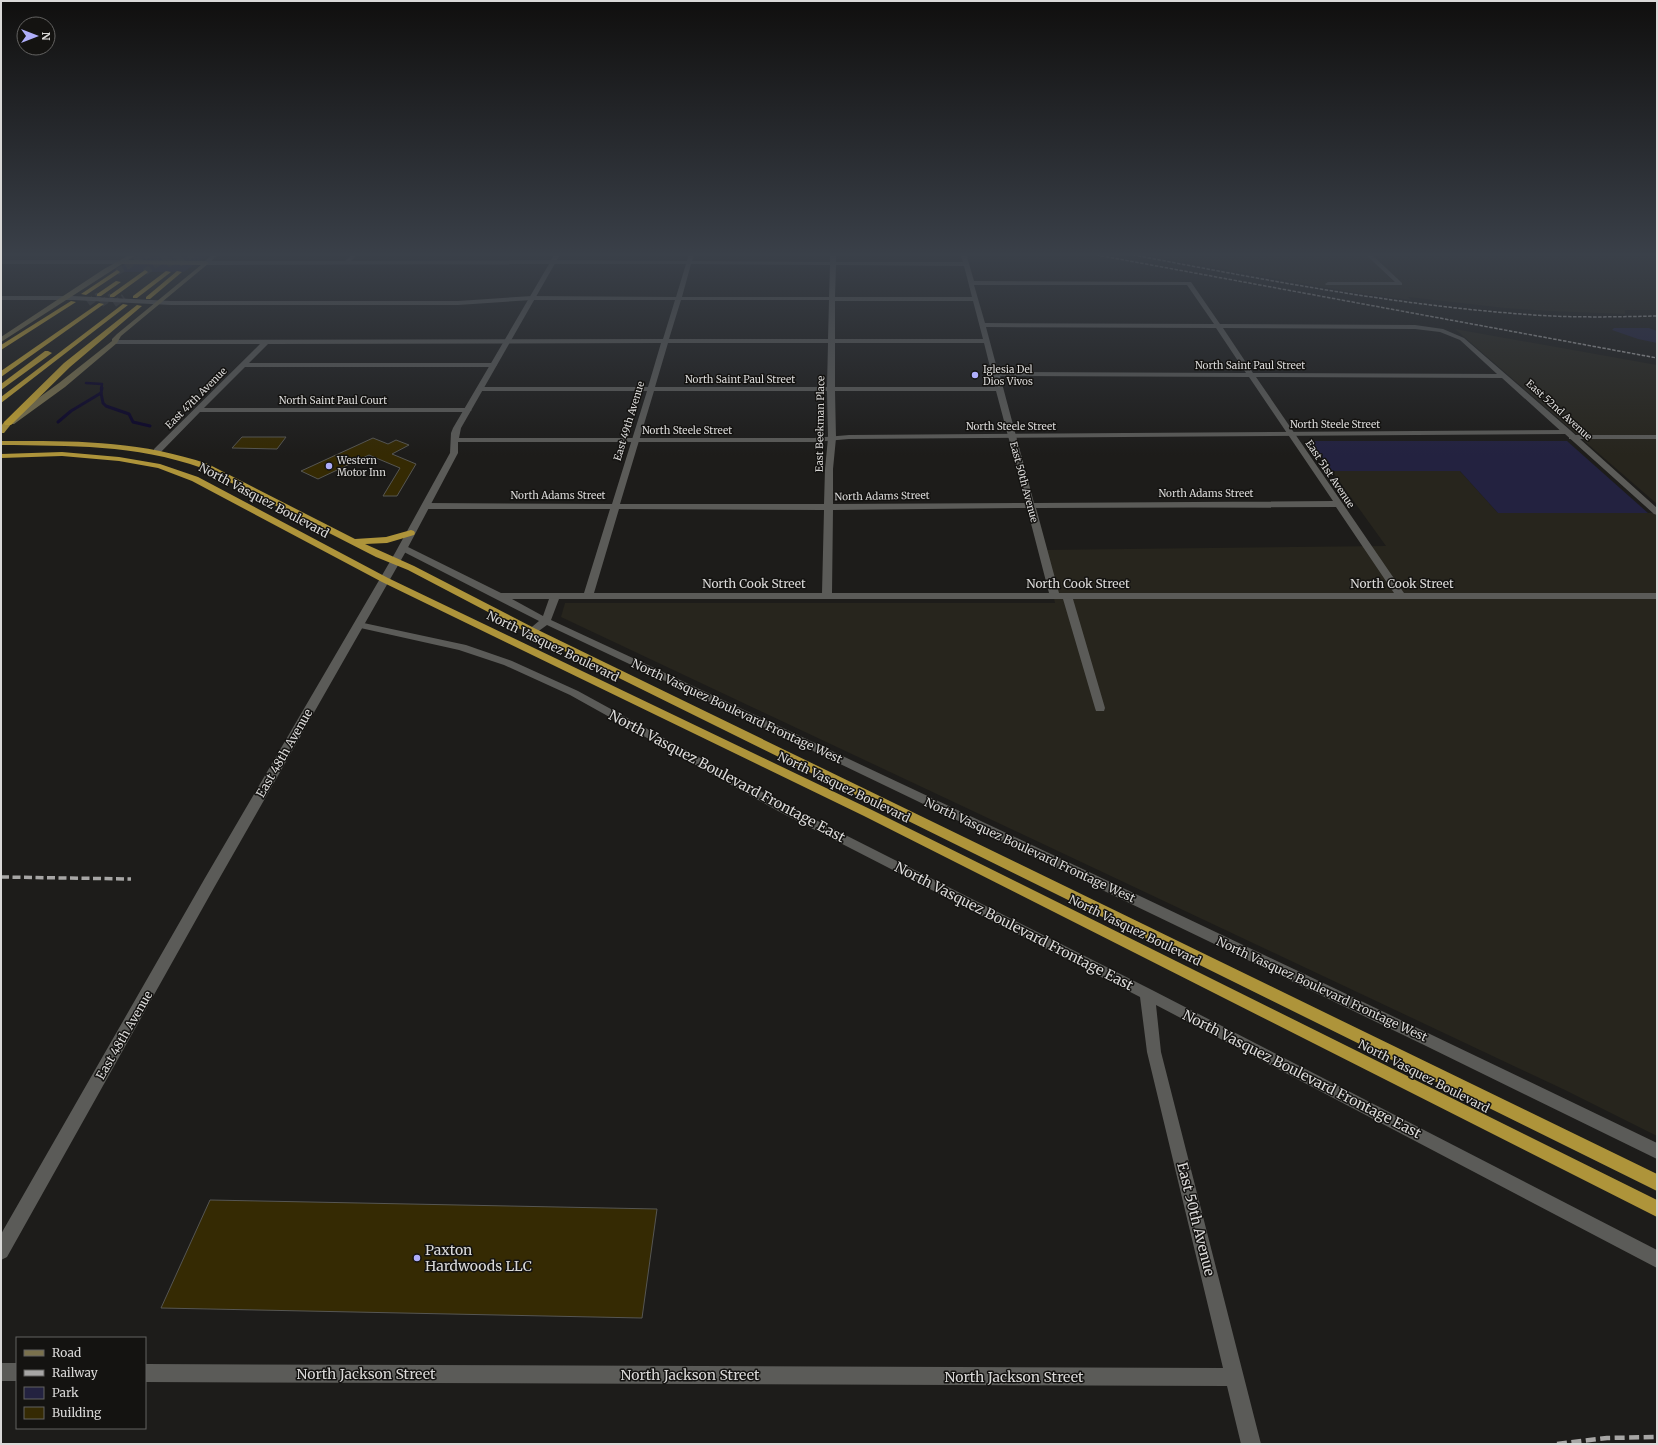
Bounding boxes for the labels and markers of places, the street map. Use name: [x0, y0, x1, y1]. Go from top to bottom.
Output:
place label: Iglesia Del Dios Vivos: [983, 363, 1033, 388]
marker: Iglesia Del Dios Vivos: [970, 370, 980, 380]
place label: Western Motor Inn: [336, 454, 386, 479]
marker: Western Motor Inn: [324, 461, 334, 471]
place label: Paxton Hardwoods LLC: [425, 1241, 532, 1275]
marker: Paxton Hardwoods LLC: [412, 1253, 422, 1263]

